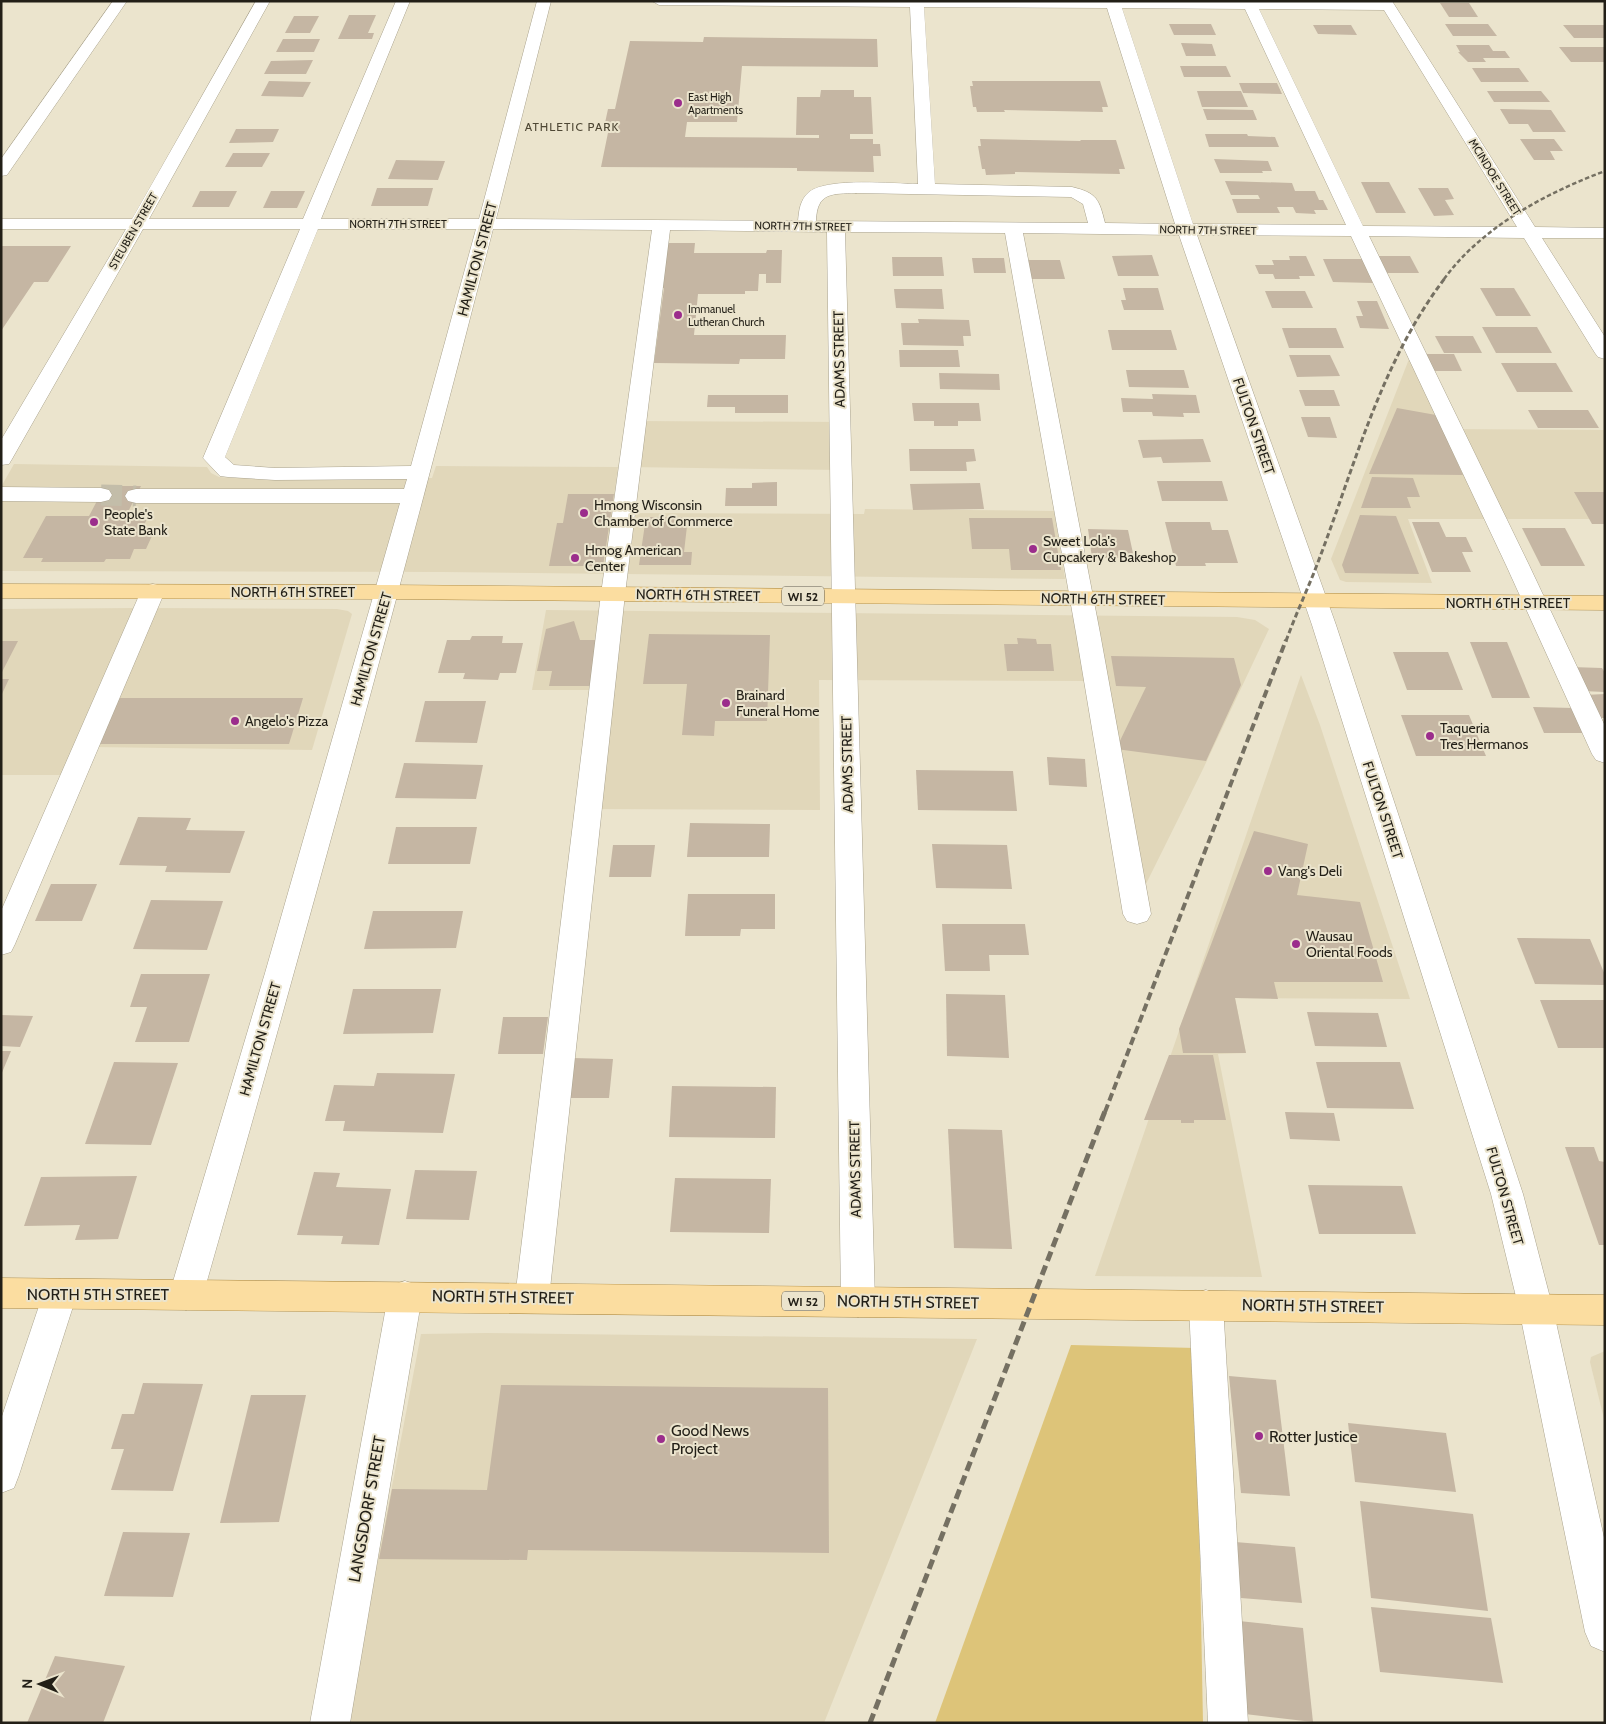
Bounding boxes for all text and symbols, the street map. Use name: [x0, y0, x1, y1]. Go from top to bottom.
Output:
place label: East High Apartments: [688, 90, 743, 117]
marker: East High Apartments: [672, 97, 684, 109]
district label: ATHLETIC PARK: [525, 119, 619, 134]
street label: MCINDOE STREET: [1466, 136, 1524, 218]
street label: STEUBEN STREET: [105, 190, 161, 272]
street label: HAMILTON STREET: [453, 199, 501, 318]
street label: NORTH 7TH STREET: [349, 217, 447, 231]
street label: NORTH 7TH STREET: [754, 218, 852, 234]
street label: NORTH 7TH STREET: [1159, 222, 1257, 238]
place label: Immanuel Lutheran Church: [688, 302, 765, 329]
marker: Immanuel Lutheran Church: [672, 309, 684, 321]
street label: ADAMS STREET: [829, 310, 849, 408]
street label: FULTON STREET: [1229, 375, 1279, 477]
place label: Hmong Wisconsin Chamber of Commerce: [594, 496, 733, 530]
place label: People's State Bank: [104, 505, 168, 539]
marker: Hmong Wisconsin Chamber of Commerce: [578, 507, 590, 519]
marker: People's State Bank: [88, 516, 100, 528]
place label: Sweet Lola's Cupcakery & Bakeshop: [1043, 532, 1176, 566]
place label: Hmog American Center: [585, 541, 681, 575]
marker: Sweet Lola's Cupcakery & Bakeshop: [1027, 543, 1039, 555]
marker: Hmog American Center: [569, 552, 581, 564]
street label: NORTH 6TH STREET: [231, 583, 356, 601]
street label: NORTH 6TH STREET: [636, 585, 761, 605]
road number: WI 52: [782, 586, 824, 606]
street label: NORTH 6TH STREET: [1041, 589, 1166, 609]
street label: HAMILTON STREET: [346, 590, 396, 708]
street label: NORTH 6TH STREET: [1446, 594, 1571, 612]
place label: Brainard Funeral Home: [736, 686, 819, 720]
marker: Brainard Funeral Home: [720, 697, 732, 709]
place label: Angelo's Pizza: [245, 712, 329, 730]
marker: Angelo's Pizza: [229, 715, 241, 727]
street label: ADAMS STREET: [837, 715, 857, 813]
place label: Taqueria Tres Hermanos: [1440, 719, 1528, 753]
marker: Taqueria Tres Hermanos: [1424, 730, 1436, 742]
street label: FULTON STREET: [1359, 759, 1407, 862]
place label: Vang's Deli: [1278, 862, 1342, 880]
marker: Vang's Deli: [1262, 865, 1274, 877]
place label: Wausau Oriental Foods: [1306, 927, 1393, 961]
marker: Wausau Oriental Foods: [1290, 938, 1302, 950]
street label: HAMILTON STREET: [235, 980, 285, 1098]
street label: ADAMS STREET: [845, 1120, 865, 1218]
street label: FULTON STREET: [1482, 1145, 1528, 1248]
street label: NORTH 5TH STREET: [27, 1285, 170, 1304]
street label: NORTH 5TH STREET: [432, 1286, 575, 1308]
street label: NORTH 5TH STREET: [837, 1291, 980, 1313]
road number: WI 52: [782, 1292, 824, 1310]
street label: NORTH 5TH STREET: [1242, 1295, 1385, 1317]
place label: Good News Project: [671, 1421, 750, 1458]
place label: Rotter Justice: [1269, 1427, 1358, 1446]
marker: Rotter Justice: [1253, 1430, 1265, 1442]
marker: Good News Project: [655, 1433, 667, 1445]
street label: LANGSDORF STREET: [345, 1434, 389, 1584]
north arrow: [15, 1659, 65, 1709]
text: N: [18, 1679, 36, 1689]

